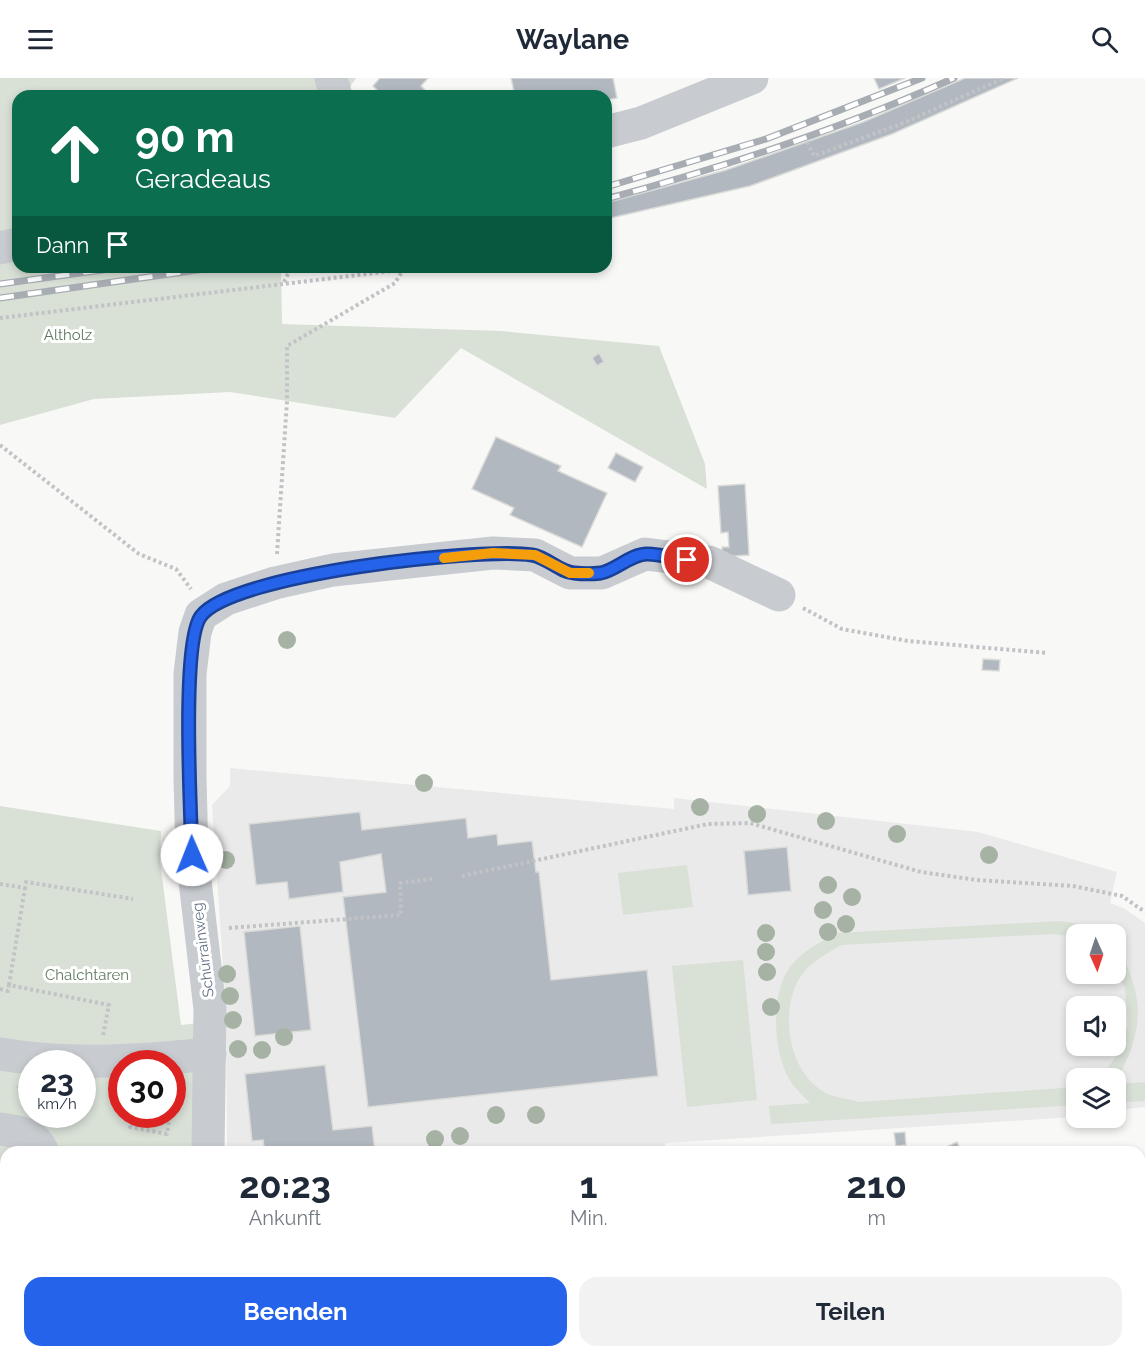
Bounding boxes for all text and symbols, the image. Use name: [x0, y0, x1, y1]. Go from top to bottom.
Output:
icon: menu: [24, 23, 57, 56]
icon: search: [1088, 23, 1121, 56]
text: Waylane: [516, 24, 629, 55]
text: 90 m: [135, 113, 235, 162]
icon: ahead: [36, 114, 114, 192]
text: Geradeaus: [135, 163, 271, 194]
icon: arrive: [101, 228, 134, 261]
text: Dann: [36, 232, 89, 258]
park label: Altholz: [44, 326, 92, 344]
pin: [661, 534, 712, 585]
icon: arrive: [670, 543, 703, 576]
position arrow: [160, 823, 224, 887]
street label: Schürrainweg: [188, 901, 218, 999]
north arrow: [1066, 924, 1126, 984]
map controls: [1066, 924, 1126, 1128]
park label: Chalchtaren: [45, 966, 129, 984]
button: sound: [1066, 996, 1126, 1056]
speed limit sign: 30: [108, 1050, 186, 1128]
text: 23: [40, 1064, 74, 1099]
button: layers: [1066, 1068, 1126, 1128]
text: km/h: [37, 1095, 77, 1113]
text: 20:23: [239, 1164, 331, 1206]
text: 1: [580, 1164, 598, 1206]
text: 210: [847, 1164, 907, 1206]
text: Ankunft: [249, 1206, 321, 1230]
text: Min.: [570, 1206, 607, 1230]
text: m: [868, 1206, 886, 1230]
button: Beenden: [24, 1277, 567, 1346]
button: Teilen: [579, 1277, 1122, 1346]

